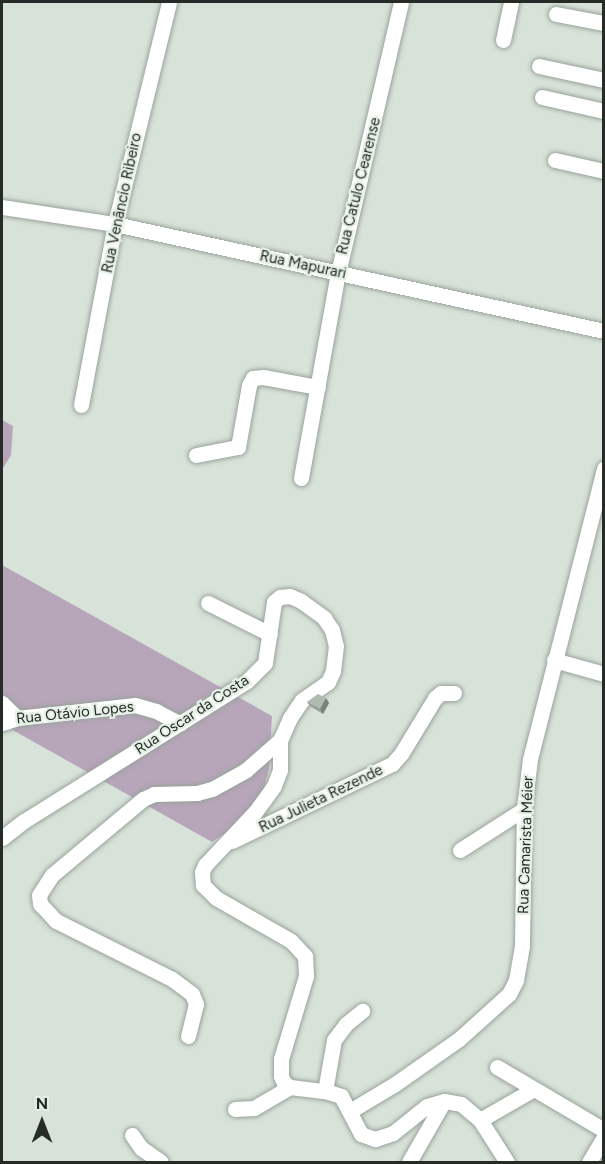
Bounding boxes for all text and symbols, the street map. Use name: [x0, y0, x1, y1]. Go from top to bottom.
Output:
street label: Rua Catulo Cearense: [333, 116, 385, 256]
street label: Rua Venâncio Ribeiro: [98, 131, 146, 275]
street label: Rua Mapurari: [258, 247, 348, 283]
street label: Rua Oscar da Costa: [132, 671, 252, 759]
street label: Rua Otávio Lopes: [15, 698, 135, 728]
street label: Rua Julieta Rezende: [256, 761, 386, 837]
street label: Rua Camarista Méier: [515, 776, 537, 914]
north arrow: [12, 1092, 72, 1152]
text: N: [36, 1094, 48, 1113]

